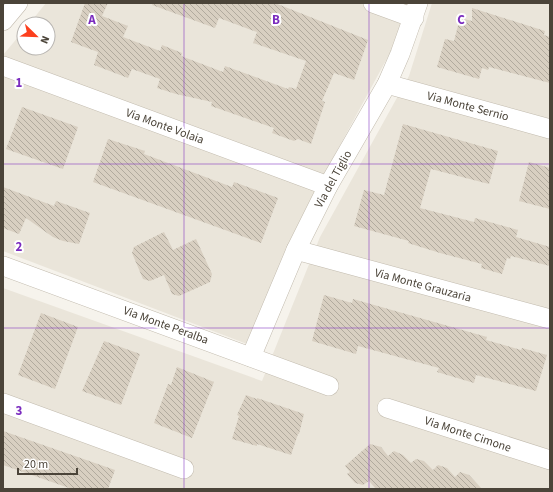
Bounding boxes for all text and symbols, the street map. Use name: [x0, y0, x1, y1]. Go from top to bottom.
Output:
text: A: [87, 11, 96, 29]
text: B: [272, 11, 280, 29]
text: C: [457, 11, 465, 29]
north arrow: [16, 16, 56, 56]
text: N: [36, 33, 53, 46]
text: 1: [16, 74, 23, 92]
street label: Via Monte Sernio: [425, 87, 511, 126]
street label: Via Monte Volaia: [123, 104, 206, 149]
street label: Via del Tiglio: [311, 147, 356, 211]
text: 2: [16, 238, 23, 256]
street label: Via Monte Grauzaria: [373, 264, 473, 307]
street label: Via Monte Peralba: [121, 302, 211, 349]
text: 3: [16, 402, 23, 420]
street label: Via Monte Cimone: [422, 412, 513, 457]
scale bar: [18, 450, 77, 476]
text: 20 m: [24, 456, 48, 473]

